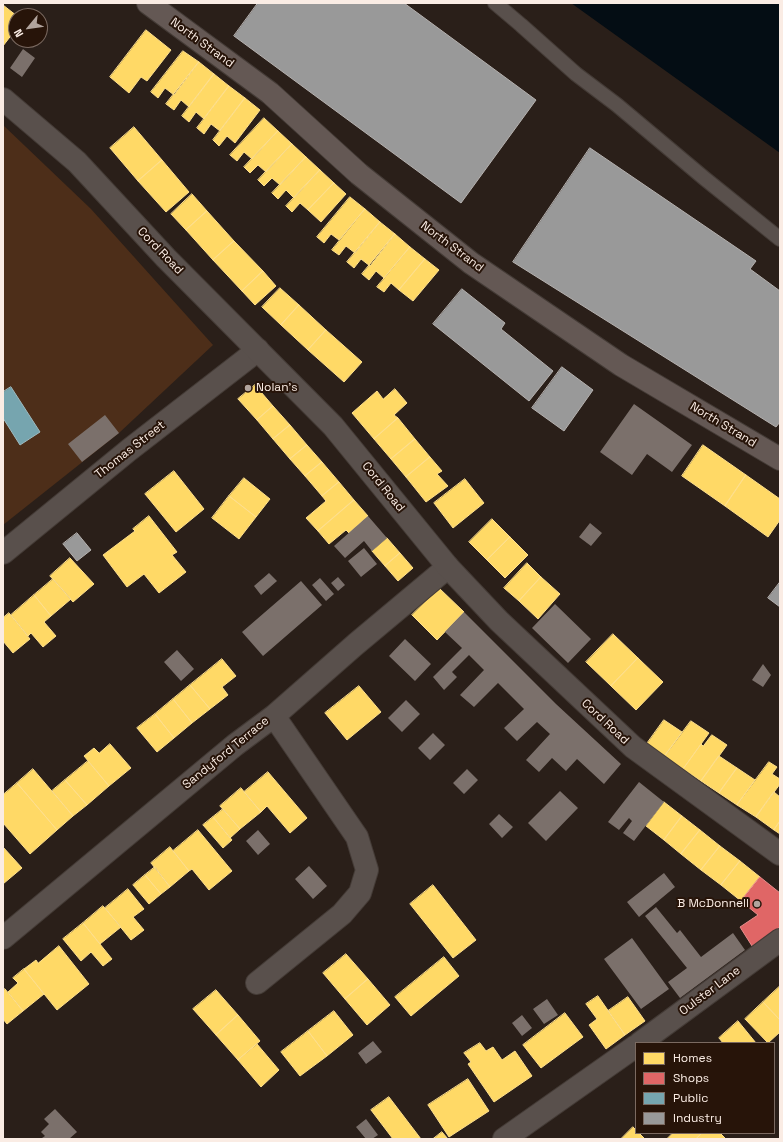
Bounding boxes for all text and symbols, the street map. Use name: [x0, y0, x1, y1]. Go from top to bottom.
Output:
north arrow: [8, 8, 48, 48]
street label: North Strand: [167, 15, 237, 71]
text: N: [10, 27, 26, 40]
street label: North Strand: [418, 219, 486, 275]
street label: Cord Road: [134, 225, 186, 277]
place label: Nolan’s: [256, 381, 298, 395]
marker: Nolan’s: [243, 383, 253, 393]
street label: North Strand: [687, 400, 759, 450]
street label: Thomas Street: [92, 418, 168, 482]
street label: Cord Road: [359, 459, 407, 515]
street label: Cord Road: [578, 696, 632, 748]
street label: Sandyford Terrace: [180, 714, 272, 792]
place label: B McDonnell: [677, 897, 749, 911]
marker: B McDonnell: [752, 899, 762, 909]
street label: Oulster Lane: [677, 963, 743, 1019]
legend: [635, 1042, 775, 1134]
text: Homes: [673, 1050, 712, 1066]
text: Shops: [673, 1070, 709, 1086]
text: Public: [673, 1090, 708, 1106]
text: Industry: [673, 1110, 722, 1126]

